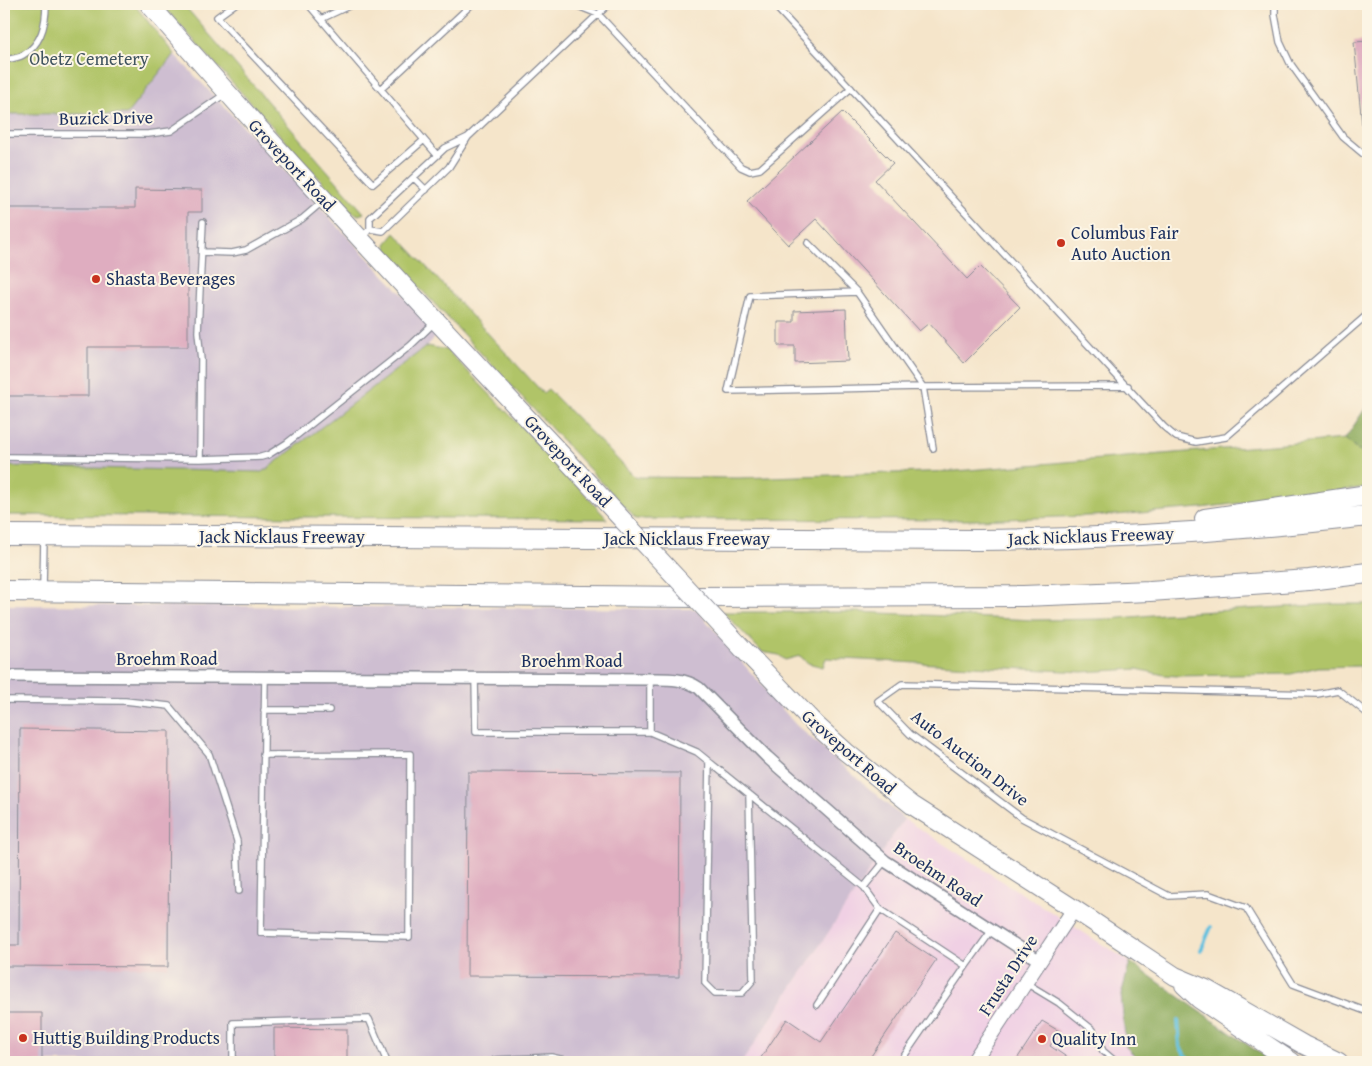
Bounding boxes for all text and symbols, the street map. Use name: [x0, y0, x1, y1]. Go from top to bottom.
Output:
park label: Obetz Cemetery: [29, 45, 149, 72]
street label: Buzick Drive: [59, 103, 153, 132]
street label: Groveport Road: [242, 112, 343, 217]
place label: Columbus Fair Auto Auction: [1071, 219, 1179, 267]
marker: Columbus Fair Auto Auction: [1055, 237, 1067, 249]
place label: Shasta Beverages: [106, 265, 235, 292]
marker: Shasta Beverages: [90, 273, 102, 285]
street label: Groveport Road: [518, 408, 619, 513]
street label: Jack Nicklaus Freeway: [1006, 519, 1174, 552]
street label: Jack Nicklaus Freeway: [197, 523, 365, 550]
street label: Jack Nicklaus Freeway: [602, 525, 770, 552]
street label: Broehm Road: [116, 645, 218, 672]
street label: Broehm Road: [521, 647, 623, 674]
street label: Groveport Road: [796, 703, 903, 801]
street label: Auto Auction Drive: [905, 703, 1035, 813]
street label: Broehm Road: [889, 834, 988, 913]
street label: Frusta Drive: [971, 929, 1044, 1021]
place label: Huttig Building Products: [33, 1024, 220, 1051]
place label: Quality Inn: [1052, 1025, 1136, 1052]
marker: Huttig Building Products: [17, 1032, 29, 1044]
marker: Quality Inn: [1036, 1033, 1048, 1045]

